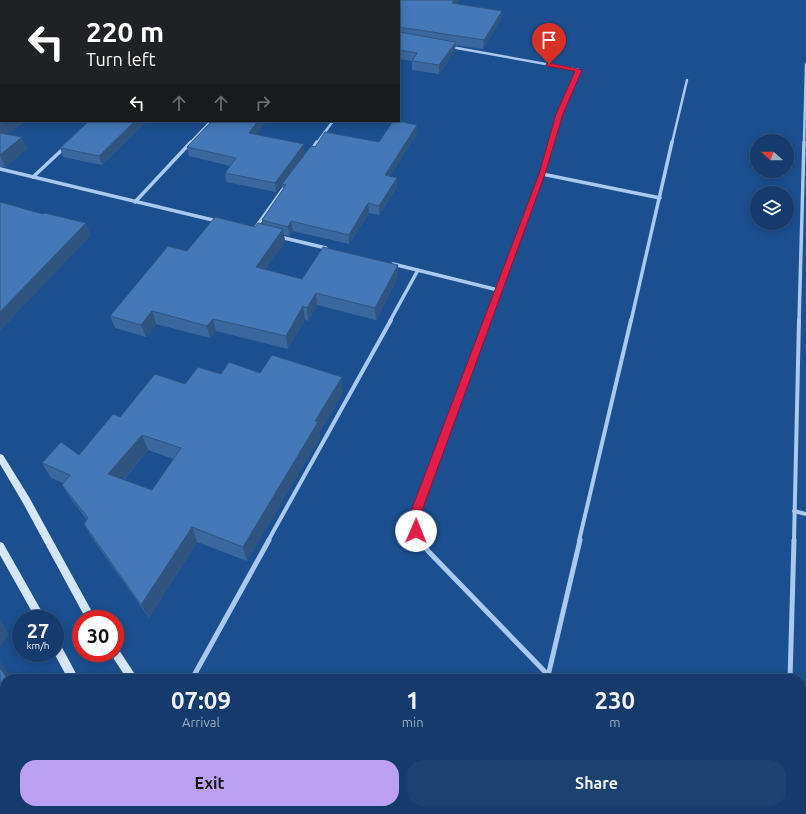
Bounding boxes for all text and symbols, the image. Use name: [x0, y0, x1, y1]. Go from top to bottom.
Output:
icon: left: [20, 16, 72, 68]
text: 220 m: [86, 16, 164, 47]
pin: [532, 23, 566, 64]
icon: arrive: [538, 29, 560, 51]
text: Turn left: [86, 49, 156, 69]
icon: left: [126, 92, 148, 114]
icon: ahead: [168, 92, 190, 114]
icon: ahead: [210, 92, 232, 114]
icon: right: [252, 92, 274, 114]
north arrow: [750, 134, 794, 178]
map controls: [750, 134, 794, 230]
button: layers: [750, 186, 794, 230]
position arrow: [395, 510, 437, 552]
speed limit sign: 30: [72, 610, 124, 662]
text: 27: [27, 619, 49, 642]
text: km/h: [26, 640, 50, 651]
text: 07:09: [171, 687, 231, 714]
text: 1: [406, 687, 419, 714]
text: 230: [595, 687, 635, 714]
text: Arrival: [182, 715, 220, 729]
text: min: [402, 715, 424, 729]
text: m: [609, 715, 620, 729]
button: Exit: [20, 760, 399, 806]
button: Share: [407, 760, 786, 806]

